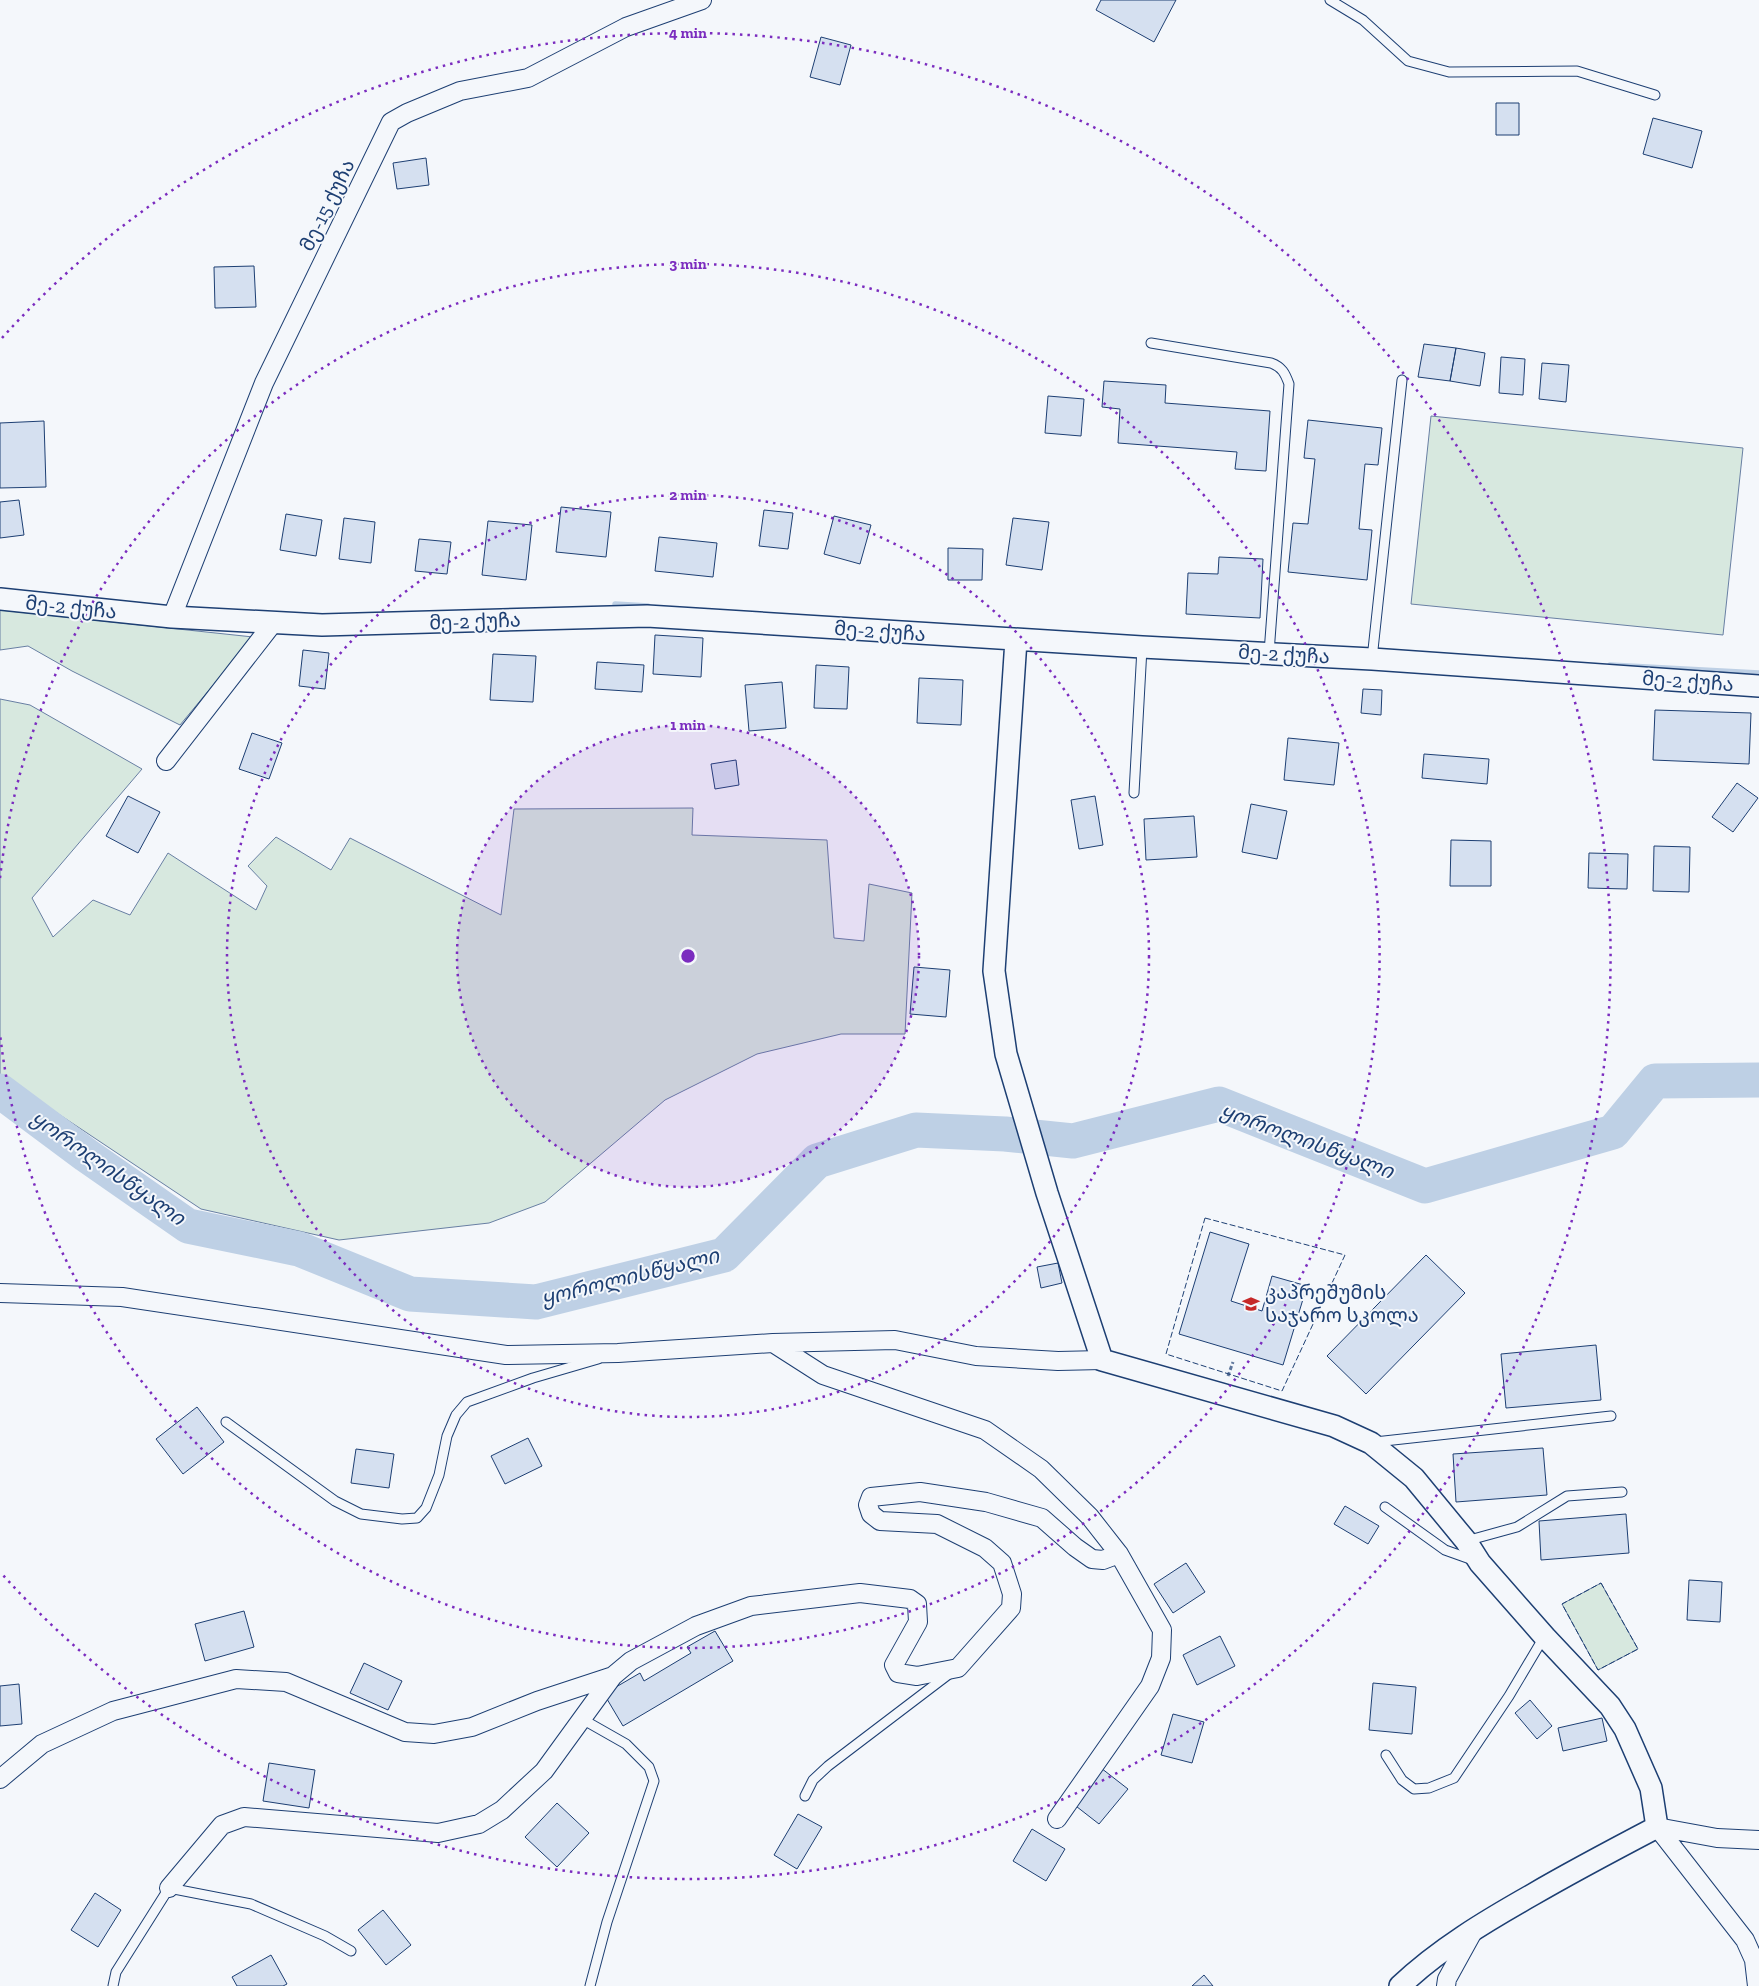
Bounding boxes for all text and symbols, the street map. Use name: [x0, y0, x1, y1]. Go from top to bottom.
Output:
text: 4 min: [669, 24, 707, 42]
street label: მე-15 ქუჩა: [294, 155, 360, 255]
text: 3 min: [669, 255, 707, 273]
text: 2 min: [669, 486, 707, 504]
street label: მე-2 ქუჩა: [24, 590, 118, 624]
street label: მე-2 ქუჩა: [429, 607, 521, 635]
street label: მე-2 ქუჩა: [833, 616, 927, 646]
street label: მე-2 ქუჩა: [1238, 640, 1330, 668]
street label: მე-2 ქუჩა: [1641, 666, 1735, 696]
text: 1 min: [670, 716, 706, 734]
centre of rings: [679, 947, 697, 965]
water label: ყოროლისწყალი: [1217, 1098, 1398, 1185]
water label: ყოროლისწყალი: [26, 1105, 191, 1232]
water label: ყოროლისწყალი: [538, 1242, 723, 1312]
place label: კაპრეშუმის საჯარო სკოლა: [1265, 1280, 1419, 1328]
school or university icon: კაპრეშუმის საჯარო სკოლა: [1241, 1294, 1261, 1314]

